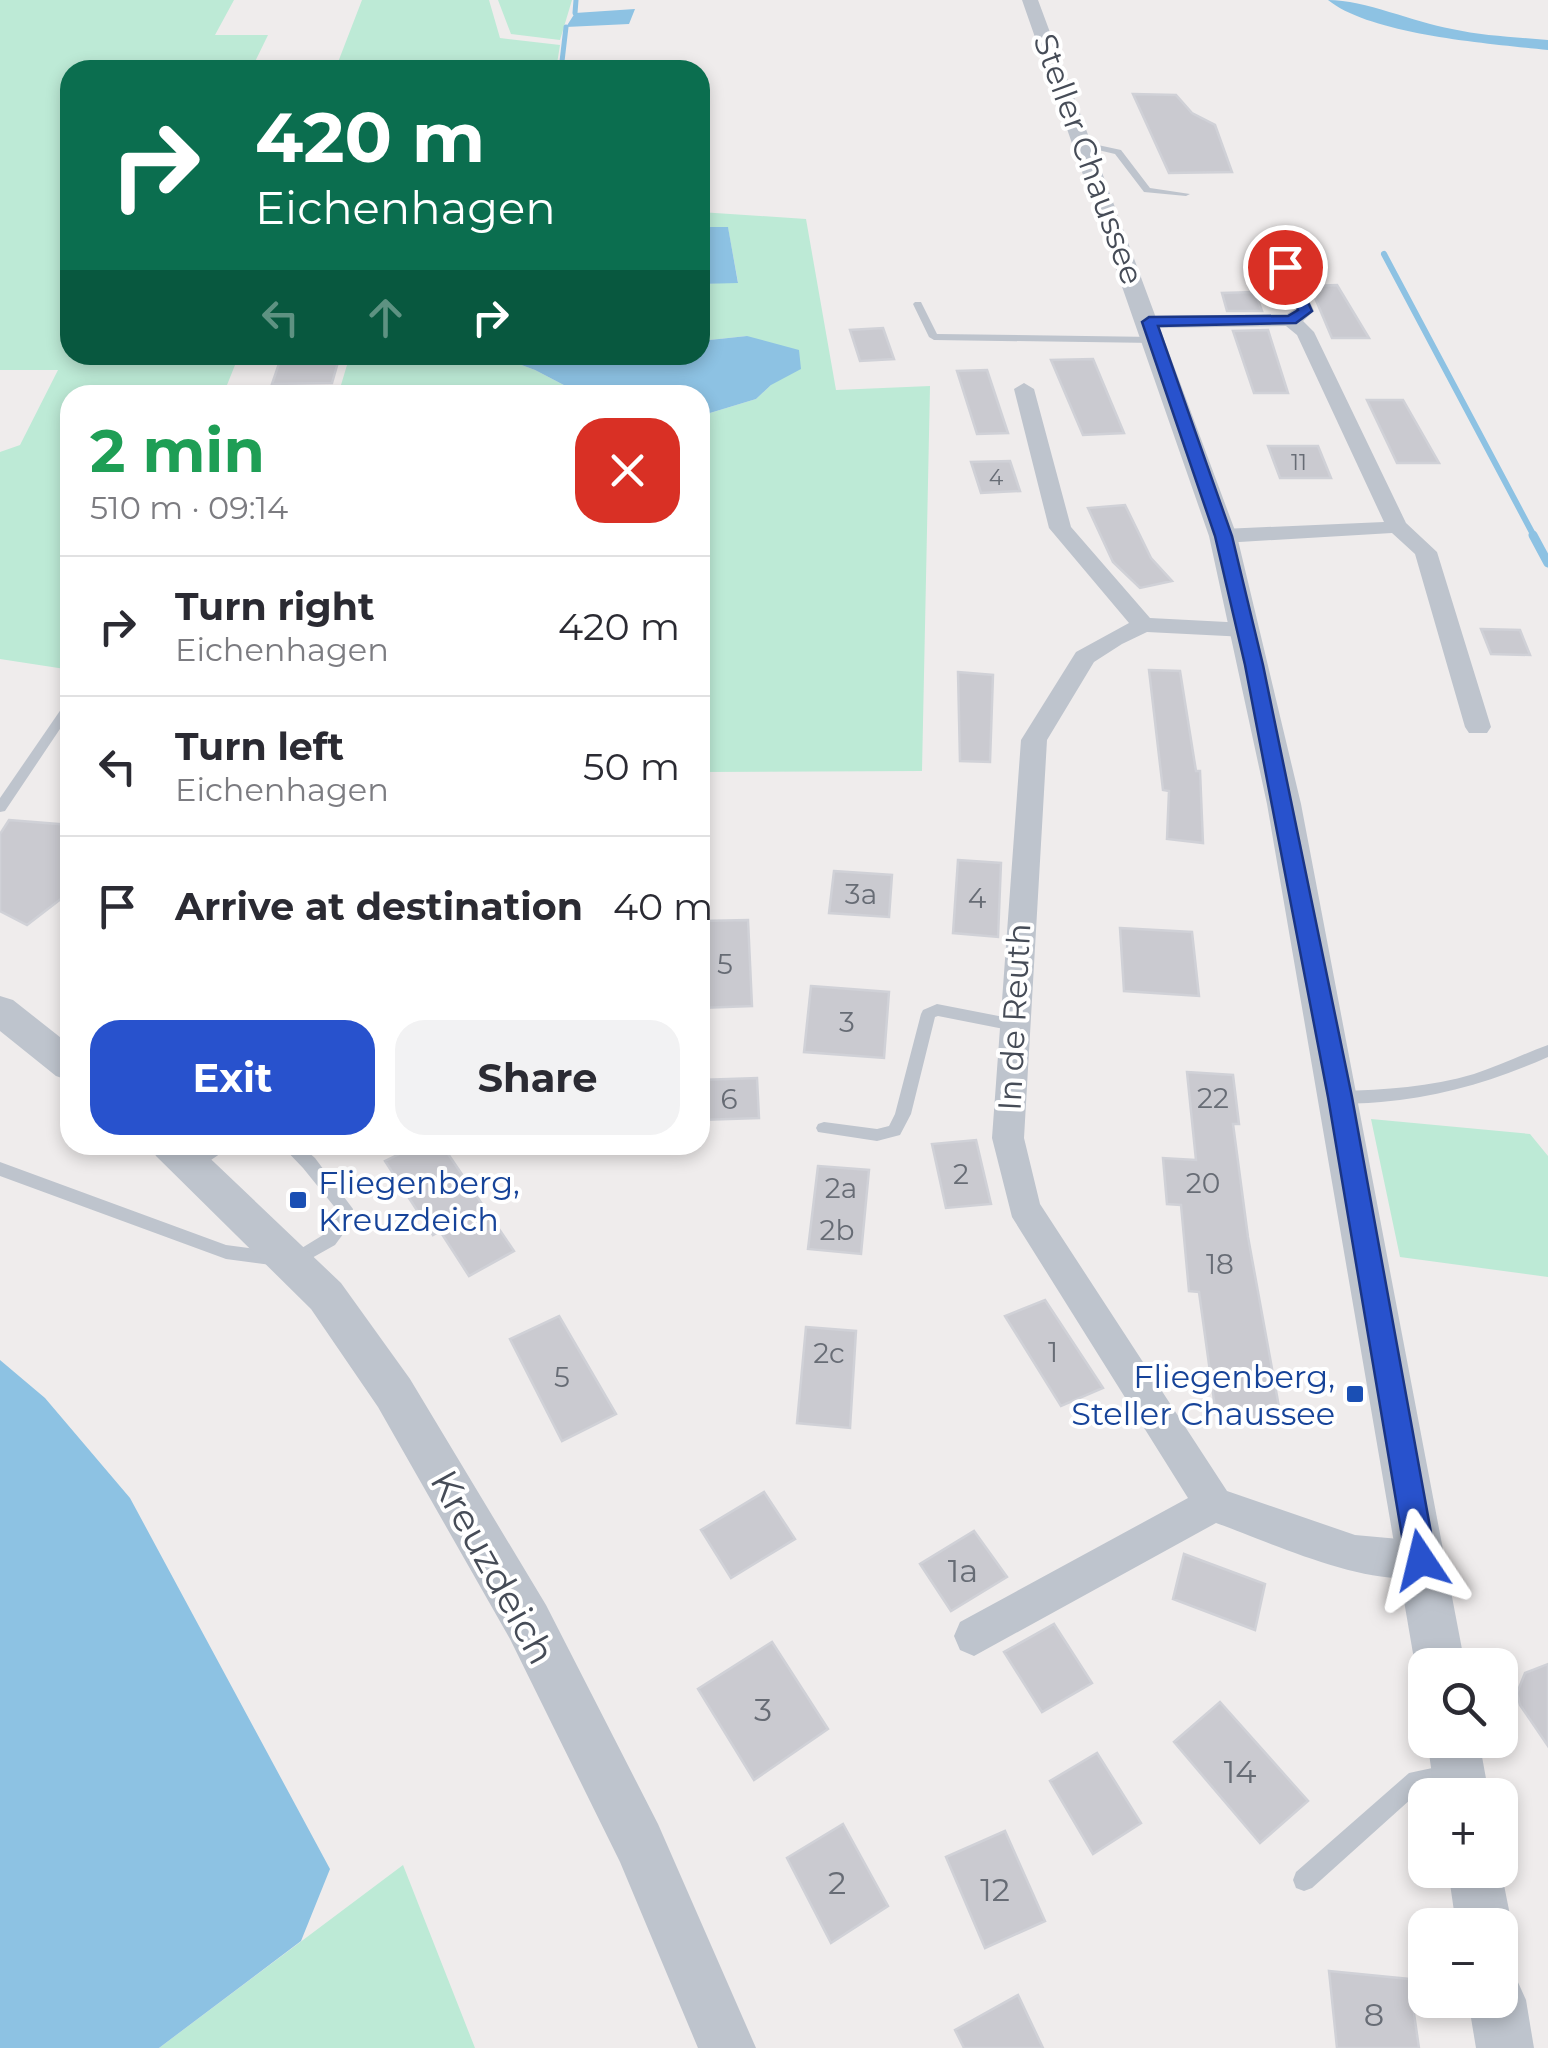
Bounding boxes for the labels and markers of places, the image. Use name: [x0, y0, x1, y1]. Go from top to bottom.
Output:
pin: [1243, 225, 1328, 310]
place label: Fliegenberg, Kreuzdeich: [318, 1163, 520, 1239]
marker: Fliegenberg, Kreuzdeich: [287, 1189, 309, 1211]
place label: Fliegenberg, Steller Chaussee: [1071, 1357, 1335, 1433]
marker: Fliegenberg, Steller Chaussee: [1344, 1383, 1366, 1405]

